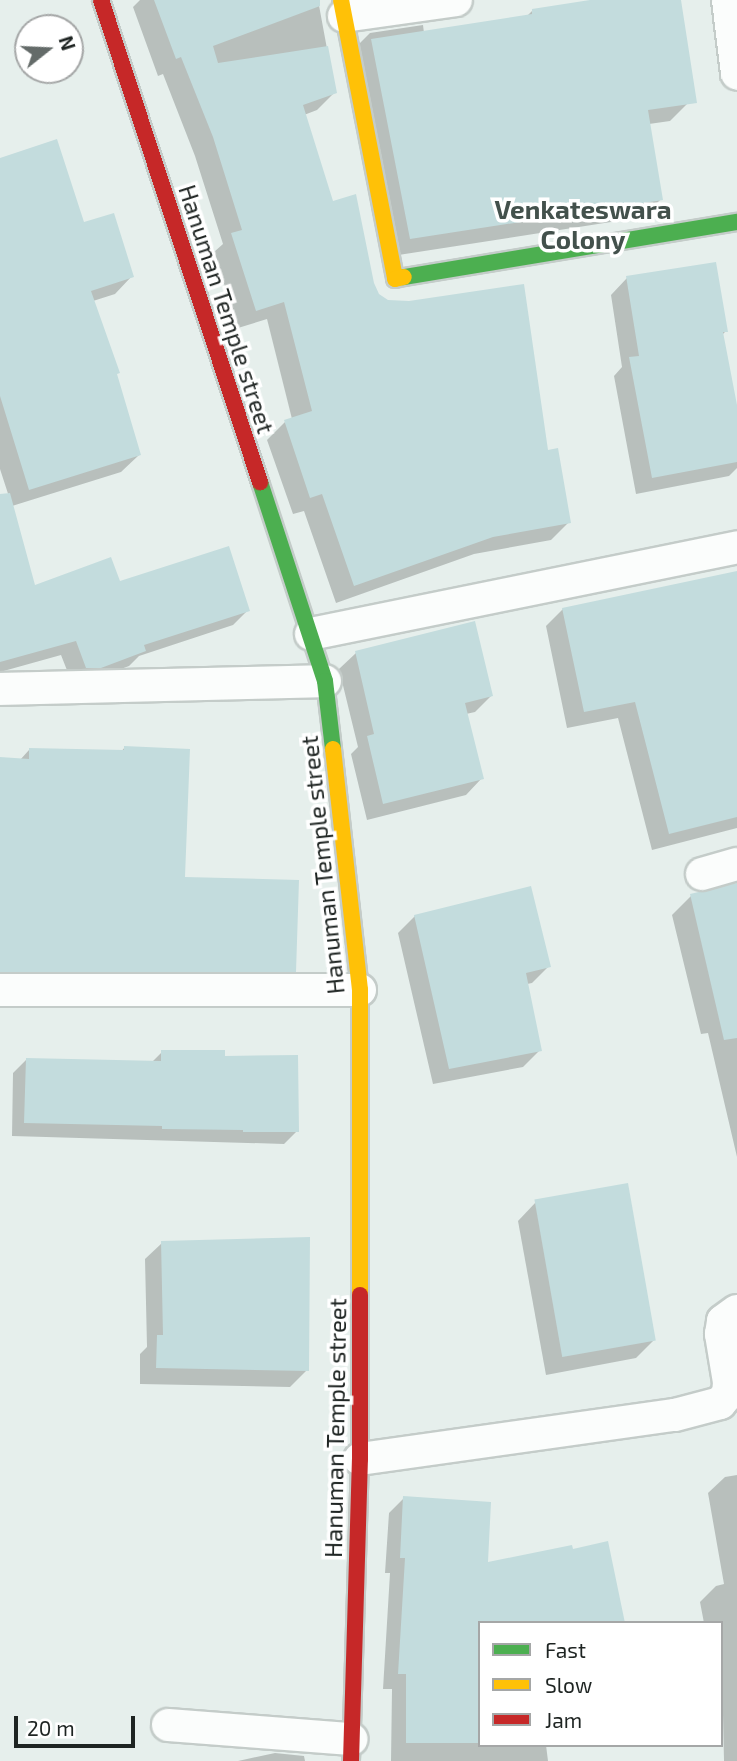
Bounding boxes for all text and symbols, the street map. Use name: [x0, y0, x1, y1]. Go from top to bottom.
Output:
north arrow: [14, 14, 84, 84]
text: N: [54, 33, 81, 53]
street label: Hanuman Temple street: [173, 181, 281, 437]
district label: Venkateswara Colony: [494, 193, 672, 255]
street label: Hanuman Temple street: [294, 734, 350, 996]
street label: Hanuman Temple street: [318, 1298, 352, 1558]
legend: [478, 1621, 723, 1747]
text: Fast: [545, 1637, 586, 1662]
text: Slow: [545, 1672, 592, 1697]
scale bar: [18, 1702, 138, 1746]
text: Jam: [545, 1707, 582, 1732]
text: 20 m: [27, 1715, 75, 1740]

